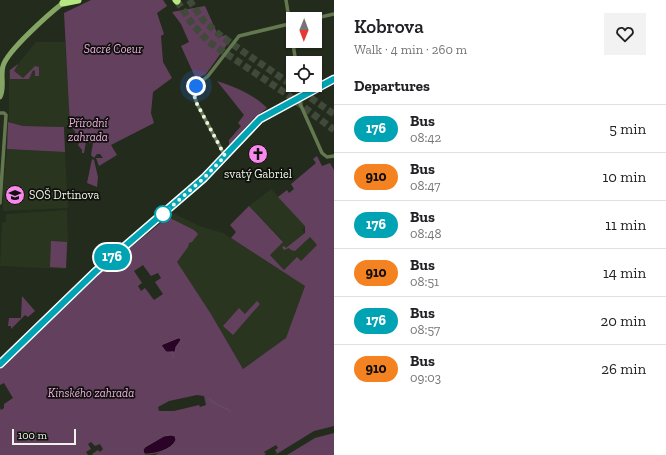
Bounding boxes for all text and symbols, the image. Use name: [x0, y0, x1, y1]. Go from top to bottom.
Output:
north arrow: [286, 12, 322, 48]
map controls: [286, 12, 322, 92]
button: heart: [604, 13, 646, 55]
text: Kobrova: [354, 15, 424, 38]
park label: Sacré Coeur: [84, 42, 143, 56]
text: Walk · 4 min · 260 m: [354, 42, 467, 57]
button: locate: [286, 56, 322, 92]
your location: [186, 76, 206, 96]
text: Departures: [354, 77, 430, 95]
text: Bus: [410, 112, 435, 130]
park label: Přírodní zahrada: [68, 116, 109, 144]
text: 176: [366, 120, 386, 137]
text: 5 min: [609, 120, 646, 138]
text: 08:42: [410, 130, 441, 145]
church icon: svatý Gabriel: [247, 143, 269, 165]
text: Bus: [410, 160, 435, 178]
place label: svatý Gabriel: [224, 167, 292, 181]
text: 910: [365, 168, 387, 185]
text: 10 min: [602, 168, 646, 186]
text: 08:47: [410, 178, 440, 193]
school or university icon: SOŠ Drtinova: [4, 184, 26, 206]
place label: SOŠ Drtinova: [29, 187, 100, 202]
unlabelled marker: [154, 205, 172, 223]
text: Bus: [410, 208, 435, 226]
text: 176: [366, 216, 386, 233]
text: 11 min: [605, 216, 646, 234]
text: 08:48: [410, 226, 441, 241]
line badge: 176: [89, 244, 135, 270]
text: 176: [102, 248, 122, 265]
text: Bus: [410, 256, 435, 274]
text: 910: [365, 264, 387, 281]
text: 14 min: [603, 264, 646, 282]
text: 08:51: [410, 274, 439, 289]
text: Bus: [410, 304, 435, 322]
text: 176: [366, 312, 386, 329]
text: 20 min: [600, 312, 646, 330]
text: 08:57: [410, 322, 440, 337]
text: Bus: [410, 352, 435, 370]
text: 910: [365, 360, 387, 377]
text: 26 min: [601, 360, 646, 378]
text: 09:03: [410, 370, 441, 385]
park label: Kinského zahrada: [48, 386, 134, 400]
scale bar: [12, 427, 76, 446]
text: 100 m: [18, 429, 47, 442]

